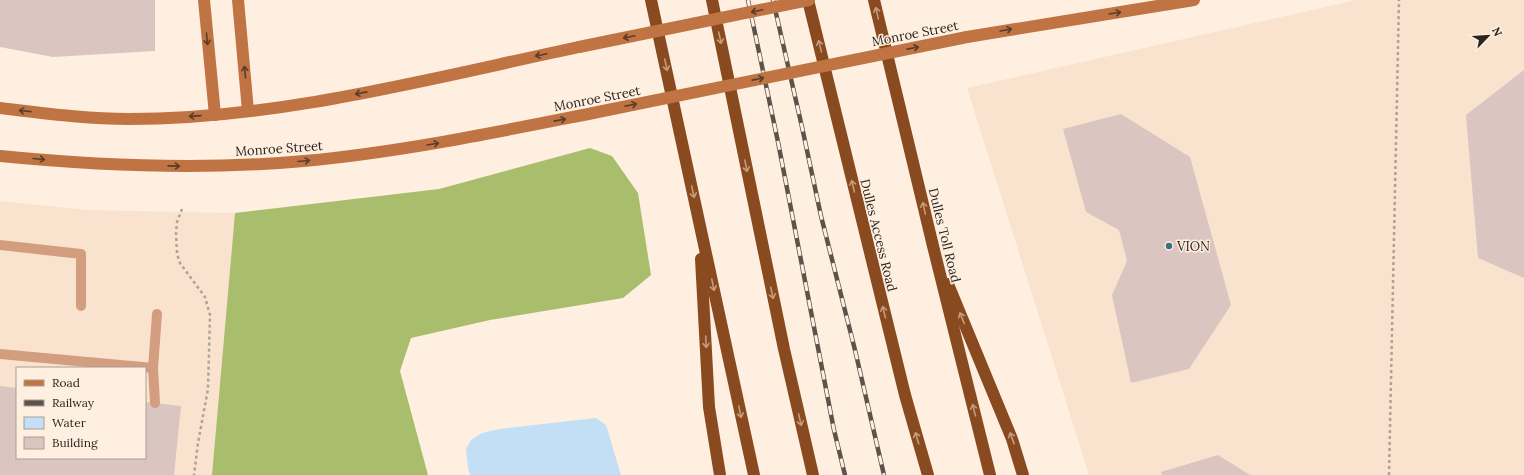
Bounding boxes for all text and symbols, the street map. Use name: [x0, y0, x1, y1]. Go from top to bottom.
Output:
one-way arrow: [750, 7, 763, 15]
one-way arrow: [873, 7, 881, 20]
one-way arrow: [1109, 9, 1122, 17]
north arrow: [1468, 16, 1508, 56]
street label: Monroe Street: [870, 17, 960, 50]
text: N: [1489, 25, 1505, 39]
one-way arrow: [999, 26, 1012, 34]
one-way arrow: [717, 31, 725, 44]
one-way arrow: [203, 32, 210, 45]
one-way arrow: [623, 33, 636, 41]
one-way arrow: [815, 39, 823, 52]
one-way arrow: [906, 43, 919, 51]
one-way arrow: [535, 51, 548, 59]
one-way arrow: [662, 59, 670, 72]
one-way arrow: [241, 66, 248, 79]
one-way arrow: [752, 75, 765, 83]
street label: Monroe Street: [552, 82, 642, 115]
one-way arrow: [355, 89, 368, 97]
one-way arrow: [624, 101, 637, 109]
one-way arrow: [19, 107, 32, 115]
one-way arrow: [189, 112, 202, 119]
one-way arrow: [553, 115, 566, 123]
street label: Monroe Street: [235, 137, 323, 160]
one-way arrow: [426, 140, 439, 148]
one-way arrow: [32, 156, 45, 163]
one-way arrow: [297, 157, 310, 164]
one-way arrow: [743, 159, 751, 172]
one-way arrow: [167, 162, 180, 170]
street label: Dulles Access Road: [856, 177, 901, 293]
one-way arrow: [849, 179, 856, 192]
one-way arrow: [690, 186, 698, 199]
street label: Dulles Toll Road: [925, 186, 965, 284]
one-way arrow: [919, 202, 927, 215]
place label: VION: [1176, 238, 1210, 255]
marker: VION: [1164, 241, 1174, 251]
one-way arrow: [709, 278, 717, 291]
one-way arrow: [769, 286, 777, 299]
one-way arrow: [880, 306, 887, 319]
one-way arrow: [958, 312, 965, 324]
one-way arrow: [702, 335, 709, 348]
legend: [16, 367, 146, 459]
text: Road: [52, 375, 80, 390]
text: Railway: [52, 395, 95, 410]
one-way arrow: [969, 404, 977, 417]
one-way arrow: [736, 405, 744, 418]
one-way arrow: [797, 413, 805, 426]
text: Water: [52, 415, 87, 430]
one-way arrow: [913, 431, 920, 444]
one-way arrow: [1007, 432, 1015, 444]
text: Building: [52, 435, 98, 450]

